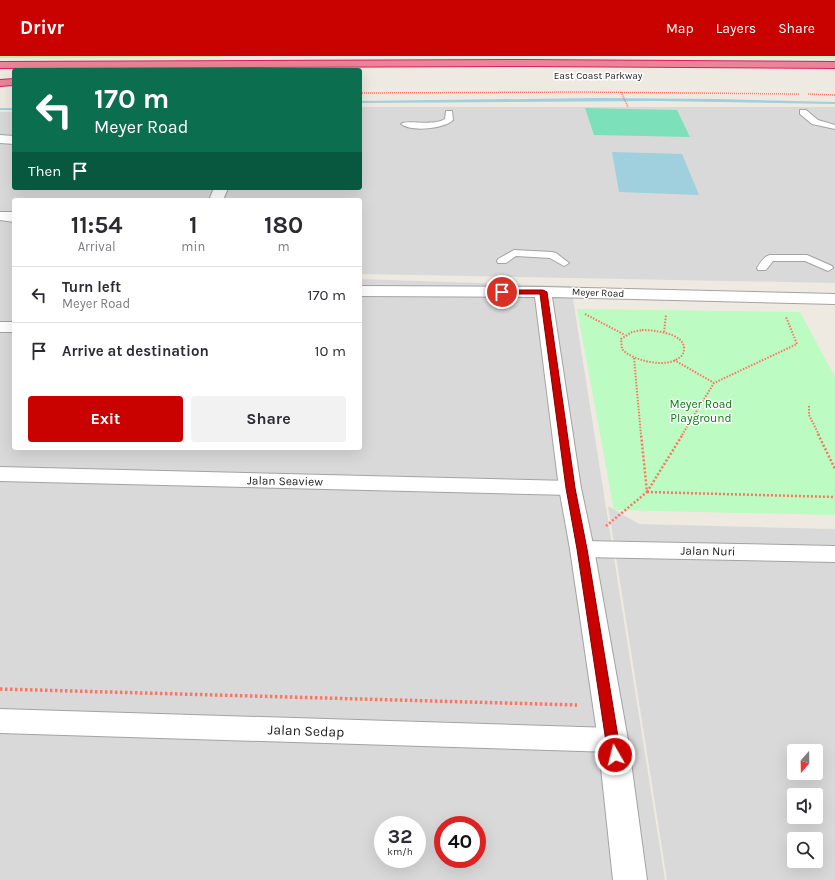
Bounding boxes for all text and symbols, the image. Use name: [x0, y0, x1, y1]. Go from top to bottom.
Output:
text: Drivr: [20, 17, 64, 39]
text: Map: [666, 20, 694, 37]
text: Layers: [716, 20, 756, 37]
text: Share: [778, 20, 815, 37]
street label: East Coast Parkway: [554, 70, 643, 82]
text: 170 m: [94, 82, 169, 115]
icon: left: [28, 84, 80, 136]
text: Meyer Road: [94, 116, 188, 138]
icon: arrive: [69, 160, 91, 182]
text: Then: [28, 162, 61, 180]
text: 11:54: [71, 211, 123, 239]
text: 1: [189, 211, 198, 239]
text: 180: [264, 211, 303, 239]
text: Arrival: [78, 239, 116, 254]
text: min: [181, 239, 205, 254]
text: m: [278, 239, 290, 254]
pin: [485, 275, 519, 309]
text: Turn left: [62, 278, 121, 296]
icon: arrive: [491, 281, 513, 303]
icon: left: [28, 284, 50, 306]
text: 170 m: [308, 286, 346, 304]
street label: Meyer Road: [572, 286, 624, 300]
text: Meyer Road: [62, 296, 130, 311]
icon: arrive: [28, 340, 50, 362]
text: Arrive at destination: [62, 342, 209, 360]
text: 10 m: [315, 342, 346, 360]
button: Exit: [28, 396, 183, 442]
button: Share: [191, 396, 346, 442]
park label: Meyer Road Playground: [670, 397, 732, 425]
street label: Jalan Seaview: [247, 473, 323, 489]
street label: Jalan Nuri: [680, 544, 736, 558]
street label: Jalan Sedap: [267, 721, 345, 741]
position arrow: [594, 734, 636, 776]
north arrow: [787, 744, 823, 780]
map controls: [787, 744, 823, 868]
button: sound: [787, 788, 823, 824]
speed limit sign: 40: [434, 816, 486, 868]
text: 32: [388, 825, 412, 848]
button: search: [787, 832, 823, 868]
text: km/h: [387, 846, 413, 858]

